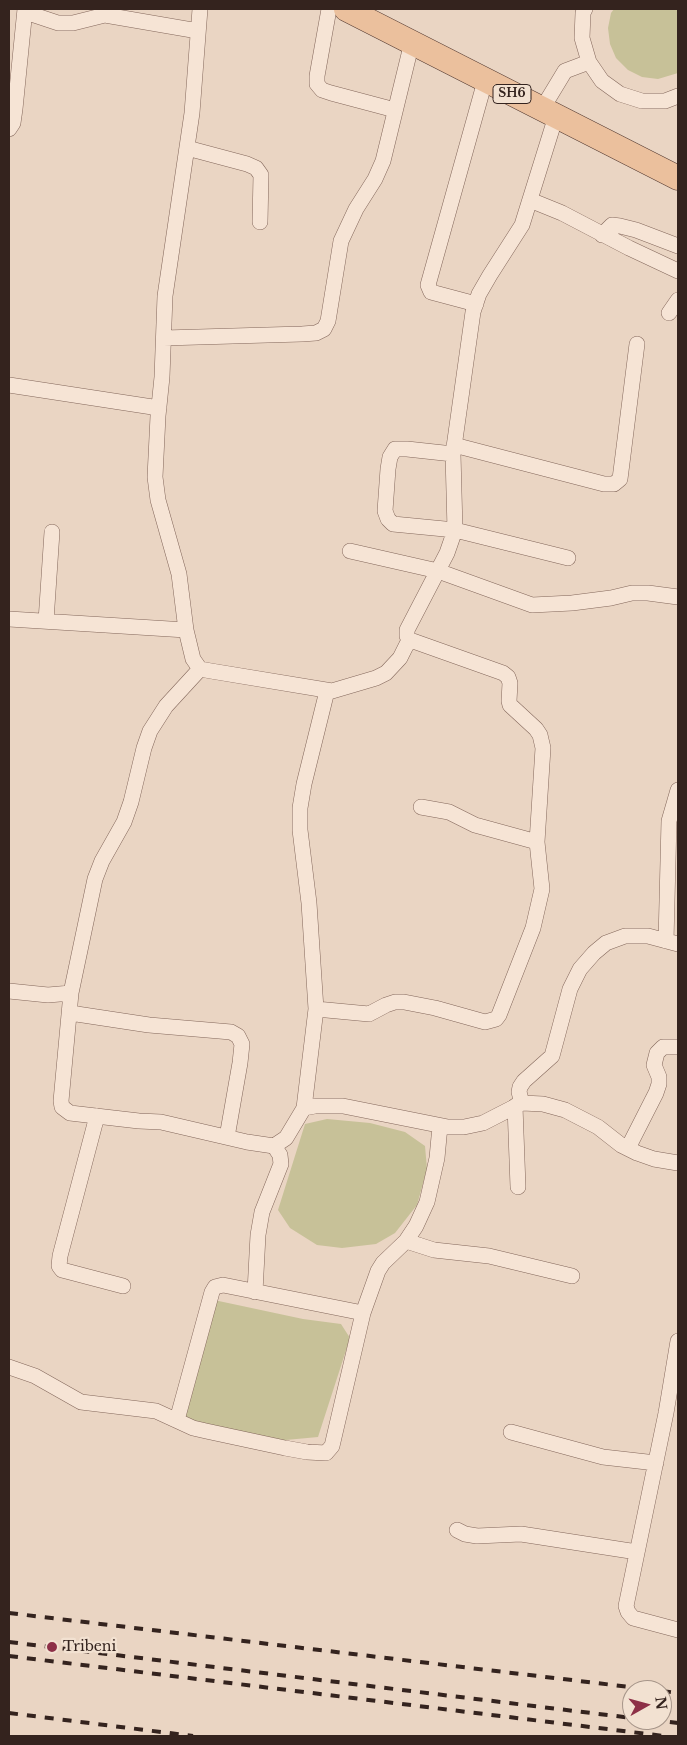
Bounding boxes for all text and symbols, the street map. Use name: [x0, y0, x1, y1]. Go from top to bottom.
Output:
road number: SH6: [493, 85, 531, 104]
place label: Tribeni: [63, 1639, 116, 1655]
marker: Tribeni: [45, 1640, 59, 1654]
north arrow: [622, 1680, 672, 1730]
text: N: [651, 1696, 671, 1711]

